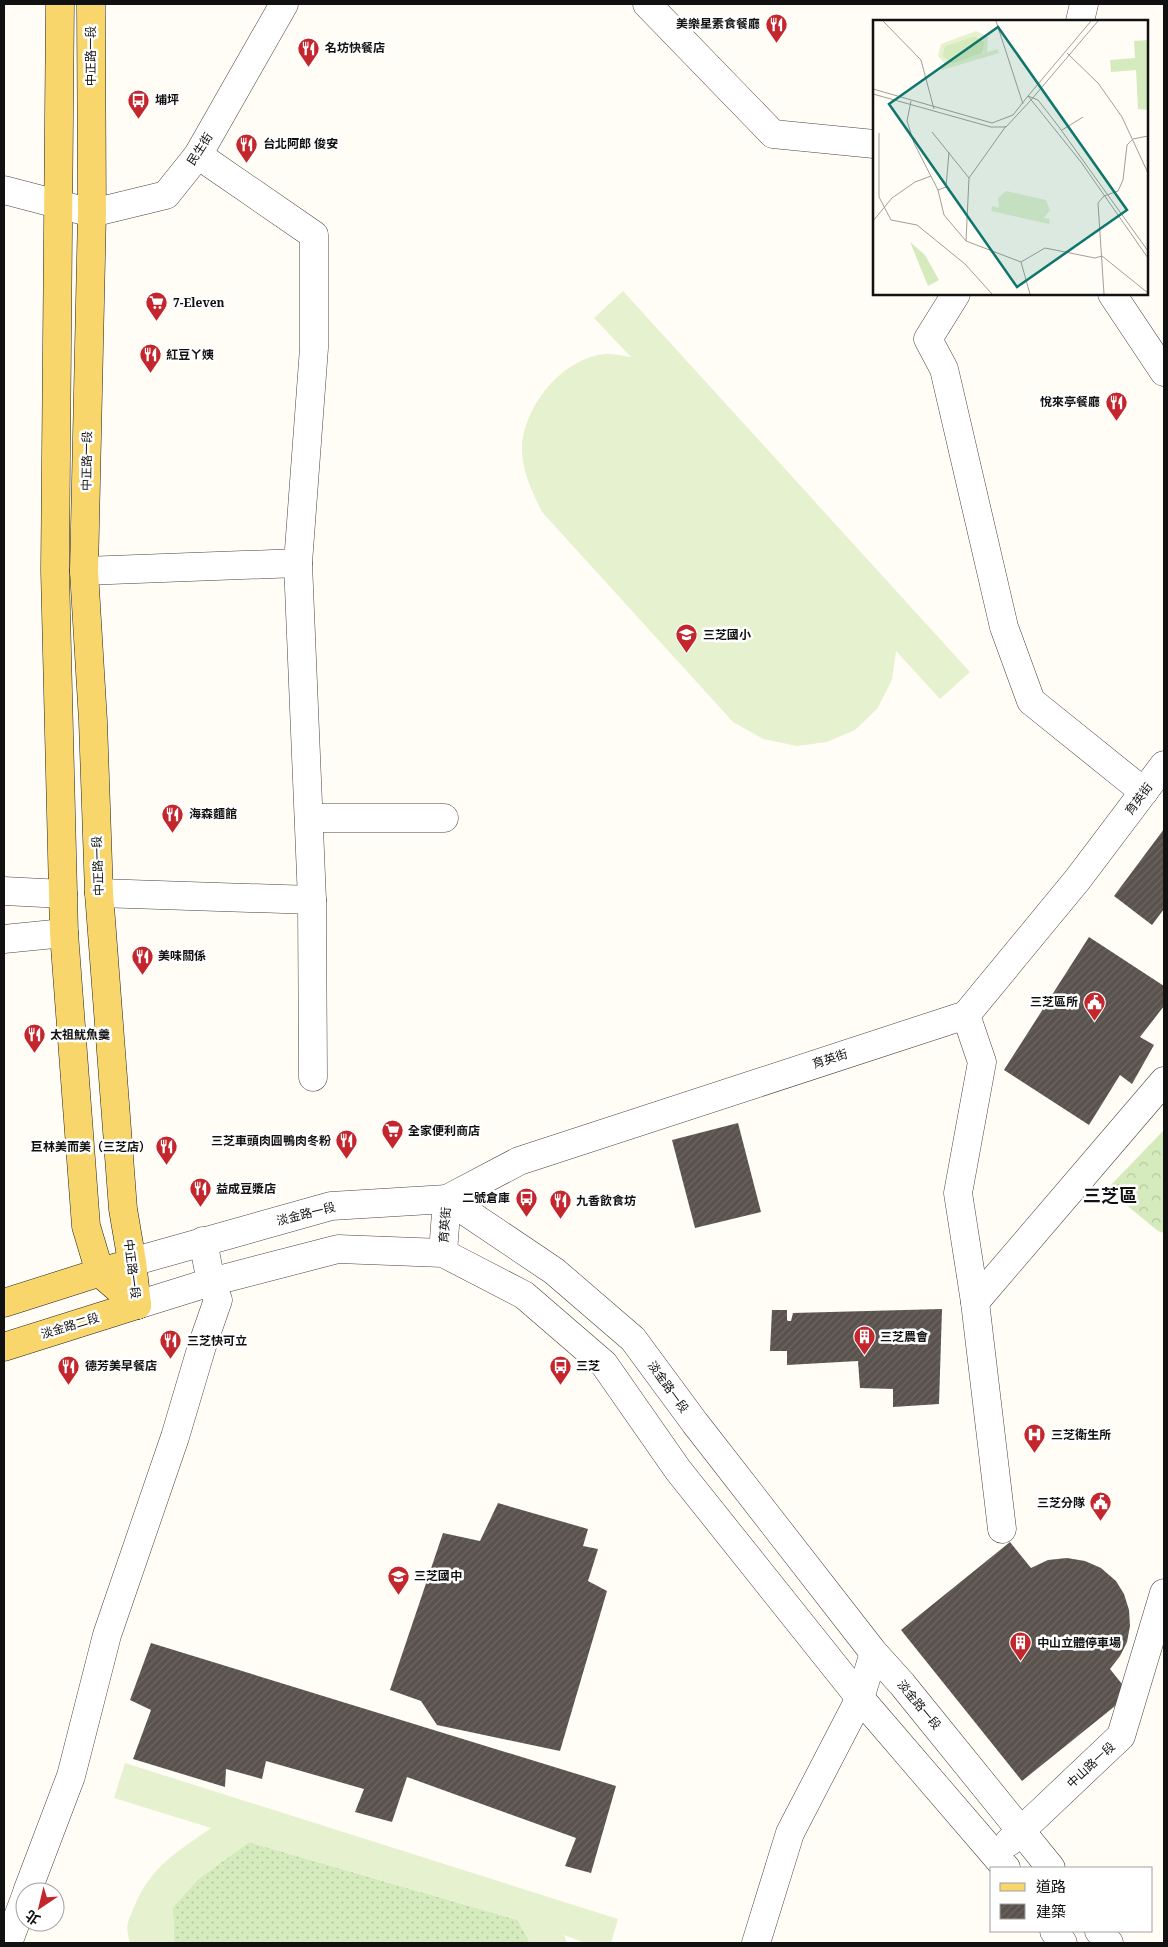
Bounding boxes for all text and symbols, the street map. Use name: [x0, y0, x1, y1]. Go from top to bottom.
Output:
restaurant icon: 美樂星素食餐廳: [764, 12, 788, 43]
place label: 美樂星素食餐廳: [676, 15, 760, 32]
inset map: [873, 20, 1148, 295]
street label: 中正路一段: [82, 26, 99, 86]
restaurant icon: 名坊快餐店: [297, 36, 321, 67]
place label: 名坊快餐店: [325, 39, 385, 56]
bus stop icon: 埔坪: [127, 88, 151, 119]
place label: 埔坪: [155, 91, 179, 108]
street label: 民生街: [183, 129, 217, 168]
restaurant icon: 台北阿郎 俊安: [235, 132, 259, 163]
place label: 台北阿郎 俊安: [263, 135, 338, 152]
supermarket icon: 7-Eleven: [145, 291, 169, 322]
place label: 7-Eleven: [173, 294, 225, 311]
restaurant icon: 紅豆ㄚ姨: [138, 343, 162, 374]
place label: 紅豆ㄚ姨: [166, 346, 214, 363]
restaurant icon: 悅來亭餐廳: [1104, 390, 1128, 421]
place label: 悅來亭餐廳: [1040, 393, 1100, 410]
street label: 中正路一段: [77, 431, 96, 491]
school or university icon: 三芝國小: [675, 623, 699, 654]
place label: 三芝國小: [703, 626, 751, 643]
street label: 育英街: [1121, 779, 1156, 818]
restaurant icon: 海森麵館: [161, 802, 185, 833]
place label: 海森麵館: [189, 805, 237, 822]
street label: 中正路一段: [88, 836, 107, 896]
restaurant icon: 美味關係: [130, 944, 154, 975]
place label: 美味關係: [158, 947, 206, 964]
public building icon: 三芝區所: [1082, 990, 1106, 1021]
place label: 三芝區所: [1030, 993, 1078, 1010]
restaurant icon: 太祖魷魚羹: [22, 1023, 46, 1054]
place label: 太祖魷魚羹: [50, 1026, 110, 1043]
street label: 育英街: [810, 1045, 850, 1072]
supermarket icon: 全家便利商店: [380, 1119, 404, 1150]
place label: 全家便利商店: [408, 1122, 480, 1139]
restaurant icon: 三芝車頭肉圓鴨肉冬粉: [335, 1129, 359, 1160]
place label: 三芝車頭肉圓鴨肉冬粉: [211, 1132, 331, 1149]
restaurant icon: 巨林美而美（三芝店）: [155, 1135, 179, 1166]
place label: 巨林美而美（三芝店）: [31, 1138, 151, 1155]
restaurant icon: 益成豆漿店: [188, 1177, 212, 1208]
place label: 益成豆漿店: [216, 1180, 276, 1197]
district label: 三芝區: [1083, 1183, 1137, 1207]
bus stop icon: 二號倉庫: [514, 1186, 538, 1217]
place label: 二號倉庫: [462, 1189, 510, 1206]
restaurant icon: 九香飲食坊: [548, 1189, 572, 1220]
place label: 九香飲食坊: [576, 1192, 636, 1209]
street label: 淡金路一段: [275, 1198, 337, 1229]
street label: 育英街: [435, 1206, 454, 1244]
street label: 中正路一段: [120, 1238, 145, 1300]
street label: 淡金路二段: [39, 1309, 101, 1342]
building icon: 三芝農會: [852, 1325, 876, 1356]
place label: 三芝農會: [880, 1328, 928, 1345]
restaurant icon: 三芝快可立: [159, 1329, 183, 1360]
place label: 三芝快可立: [187, 1332, 247, 1349]
restaurant icon: 德芳美早餐店: [57, 1354, 81, 1385]
bus stop icon: 三芝: [548, 1354, 572, 1385]
place label: 德芳美早餐店: [85, 1357, 157, 1374]
place label: 三芝: [576, 1357, 600, 1374]
street label: 淡金路一段: [644, 1357, 693, 1416]
hospital icon: 三芝衛生所: [1023, 1423, 1047, 1454]
place label: 三芝衛生所: [1051, 1426, 1111, 1443]
public building icon: 三芝分隊: [1089, 1491, 1113, 1522]
place label: 三芝分隊: [1037, 1494, 1085, 1511]
school or university icon: 三芝國中: [386, 1564, 410, 1595]
place label: 三芝國中: [414, 1567, 462, 1584]
building icon: 中山立體停車場: [1009, 1631, 1033, 1662]
place label: 中山立體停車場: [1037, 1634, 1121, 1651]
street label: 淡金路一段: [894, 1676, 945, 1733]
street label: 中山路一段: [1063, 1738, 1118, 1791]
legend: [990, 1867, 1153, 1932]
text: 道路: [1036, 1876, 1066, 1896]
north arrow: [15, 1882, 65, 1932]
text: 建築: [1036, 1901, 1066, 1921]
text: 北: [21, 1906, 43, 1930]

